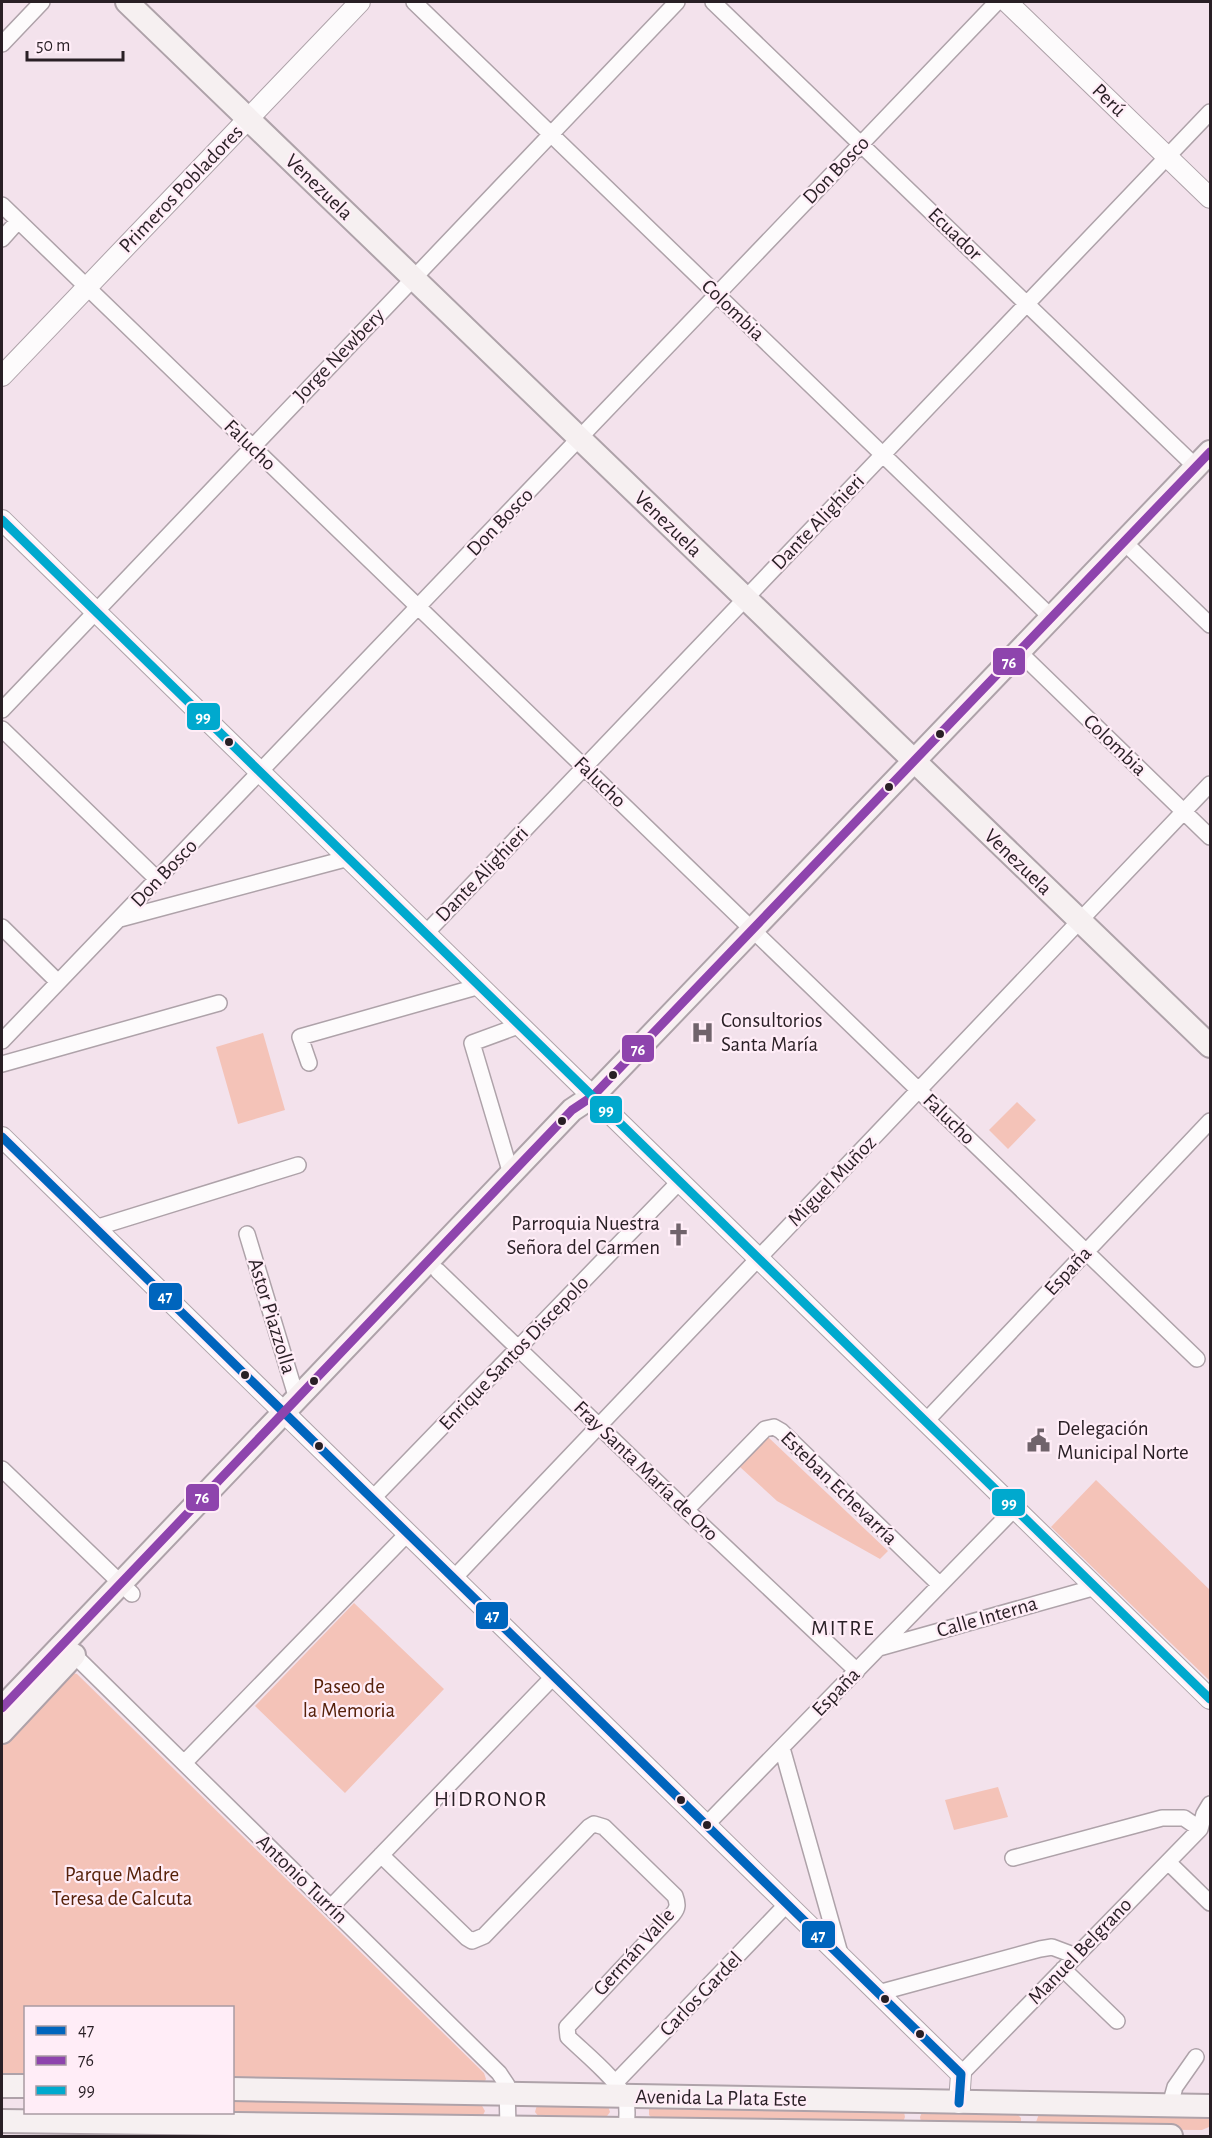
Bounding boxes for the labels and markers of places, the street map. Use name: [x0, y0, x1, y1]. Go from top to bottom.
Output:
unlabelled marker: [934, 728, 946, 740]
unlabelled marker: [223, 736, 235, 748]
unlabelled marker: [883, 781, 895, 793]
place label: Consultorios Santa María: [721, 1010, 823, 1055]
hospital icon: Consultorios Santa María: [690, 1019, 716, 1045]
unlabelled marker: [607, 1069, 619, 1081]
unlabelled marker: [556, 1115, 568, 1127]
place label: Parroquia Nuestra Señora del Carmen: [506, 1213, 660, 1258]
church icon: Parroquia Nuestra Señora del Carmen: [665, 1222, 691, 1248]
unlabelled marker: [239, 1369, 251, 1381]
unlabelled marker: [308, 1375, 320, 1387]
place label: Delegación Municipal Norte: [1057, 1418, 1189, 1463]
public building icon: Delegación Municipal Norte: [1026, 1427, 1052, 1453]
unlabelled marker: [313, 1440, 325, 1452]
unlabelled marker: [675, 1794, 687, 1806]
unlabelled marker: [701, 1819, 713, 1831]
unlabelled marker: [879, 1993, 891, 2005]
unlabelled marker: [914, 2028, 926, 2040]

